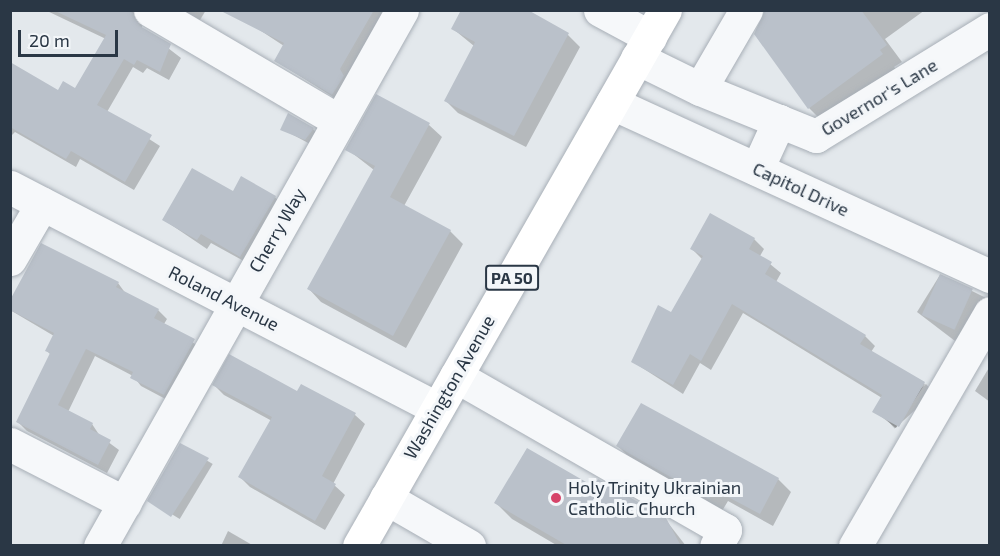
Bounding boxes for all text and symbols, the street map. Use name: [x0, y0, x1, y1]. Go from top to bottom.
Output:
scale bar: [21, 18, 122, 56]
text: 20 m: [29, 29, 70, 51]
street label: Governor's Lane: [817, 54, 941, 140]
street label: Capitol Drive: [749, 157, 853, 221]
street label: Cherry Way: [244, 184, 310, 276]
street label: Roland Avenue: [165, 261, 283, 335]
road number: PA 50: [484, 265, 540, 291]
street label: Washington Avenue: [399, 311, 499, 463]
place label: Holy Trinity Ukrainian Catholic Church: [568, 477, 742, 520]
marker: Holy Trinity Ukrainian Catholic Church: [549, 491, 563, 505]

